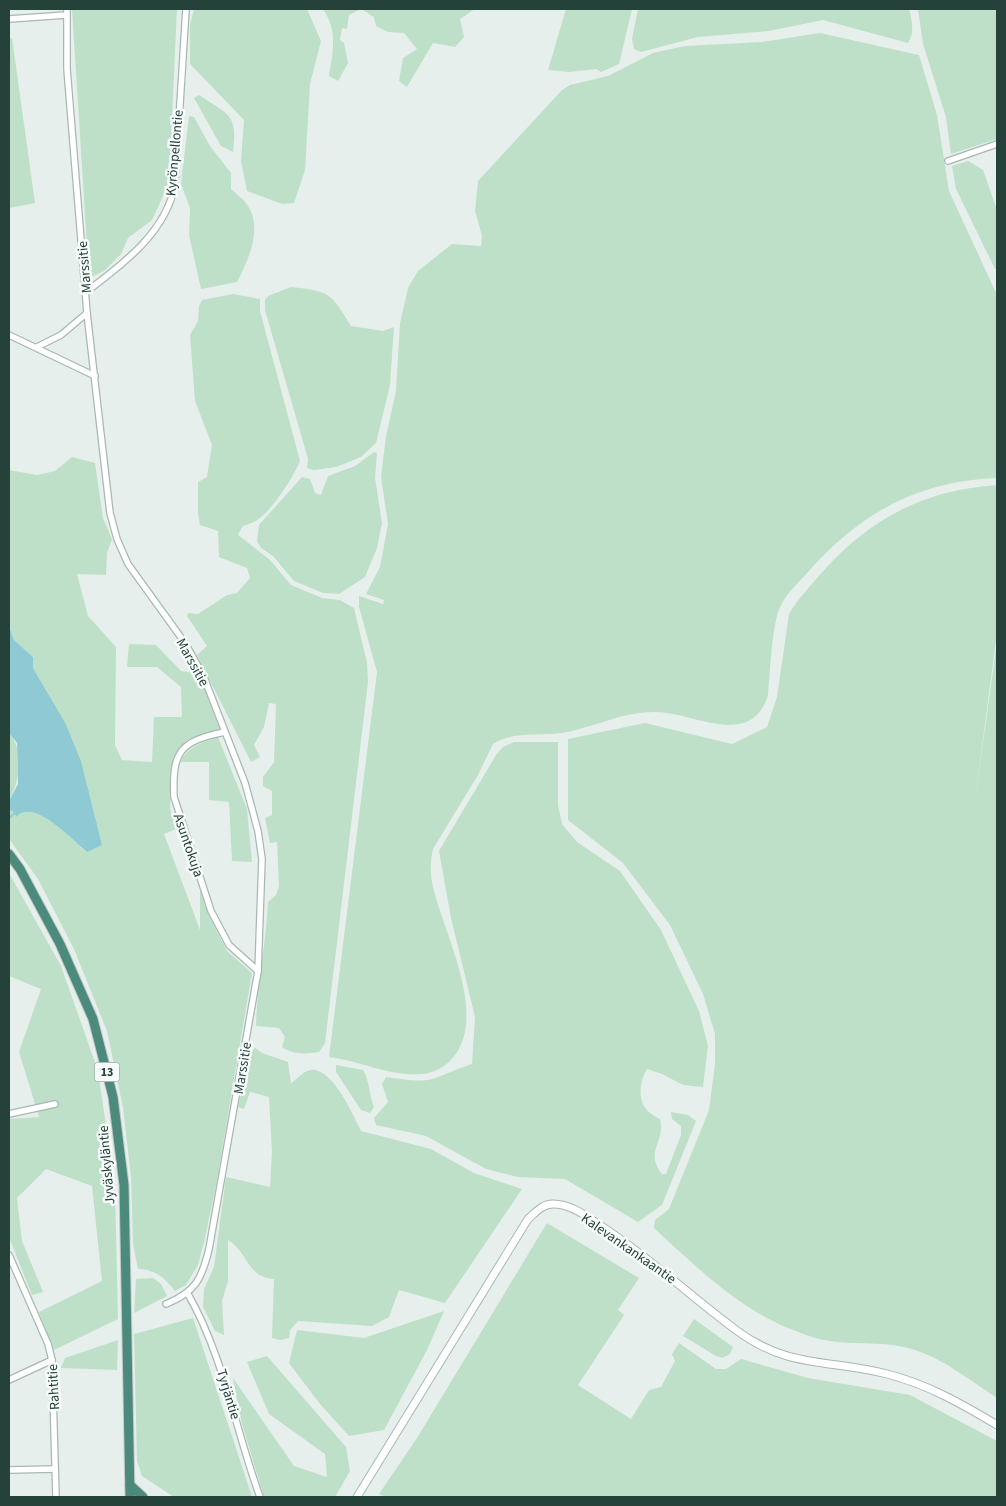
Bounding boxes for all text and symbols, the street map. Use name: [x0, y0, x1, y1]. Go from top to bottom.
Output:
street label: Kyrönpellontie: [161, 109, 189, 197]
street label: Marssitie: [73, 240, 97, 294]
street label: Marssitie: [171, 635, 214, 690]
street label: Asuntokuja: [168, 811, 208, 880]
street label: Marssitie: [229, 1041, 257, 1096]
road number: 13: [94, 1062, 120, 1082]
street label: Jyväskyläntie: [94, 1124, 120, 1205]
street label: Kalevankankaantie: [577, 1209, 680, 1289]
street label: Rahtitie: [43, 1363, 65, 1410]
street label: Tyrjäntie: [211, 1367, 245, 1422]

